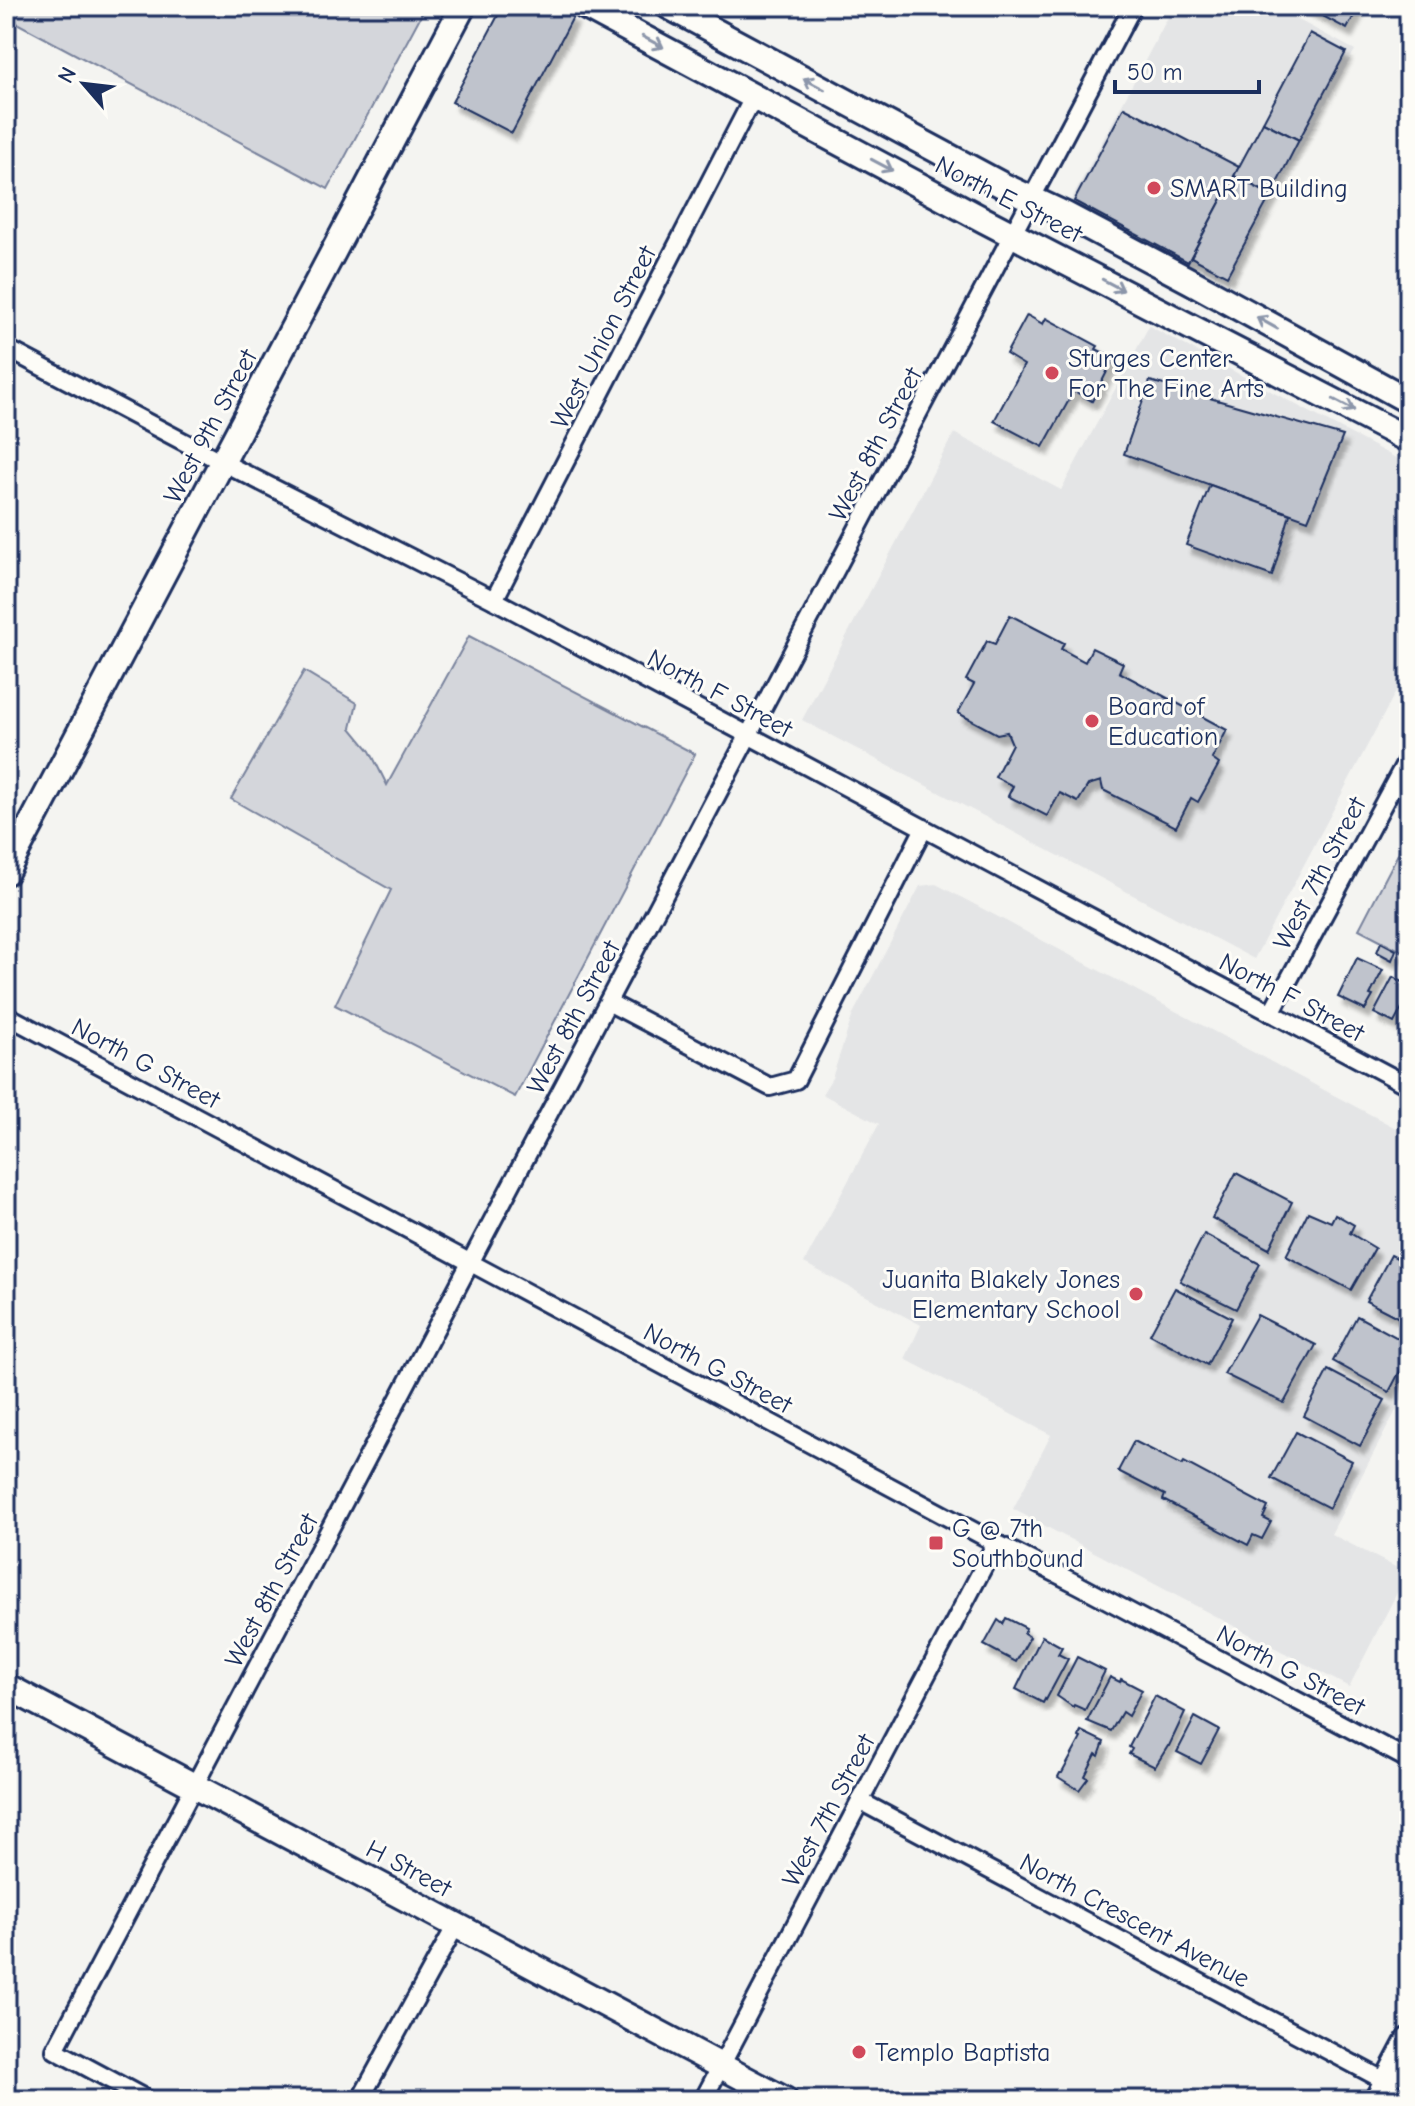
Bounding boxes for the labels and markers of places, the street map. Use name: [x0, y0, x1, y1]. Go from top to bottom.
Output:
place label: SMART Building: [1170, 174, 1348, 204]
marker: SMART Building: [1145, 179, 1163, 197]
place label: Sturges Center For The Fine Arts: [1068, 344, 1264, 404]
marker: Sturges Center For The Fine Arts: [1043, 364, 1061, 382]
place label: Board of Education: [1108, 692, 1218, 752]
marker: Board of Education: [1083, 712, 1101, 730]
place label: Juanita Blakely Jones Elementary School: [882, 1265, 1120, 1325]
marker: Juanita Blakely Jones Elementary School: [1127, 1285, 1145, 1303]
place label: G @ 7th Southbound: [952, 1514, 1084, 1574]
marker: G @ 7th Southbound: [927, 1534, 945, 1552]
place label: Templo Baptista: [875, 2038, 1050, 2068]
marker: Templo Baptista: [850, 2043, 868, 2061]

